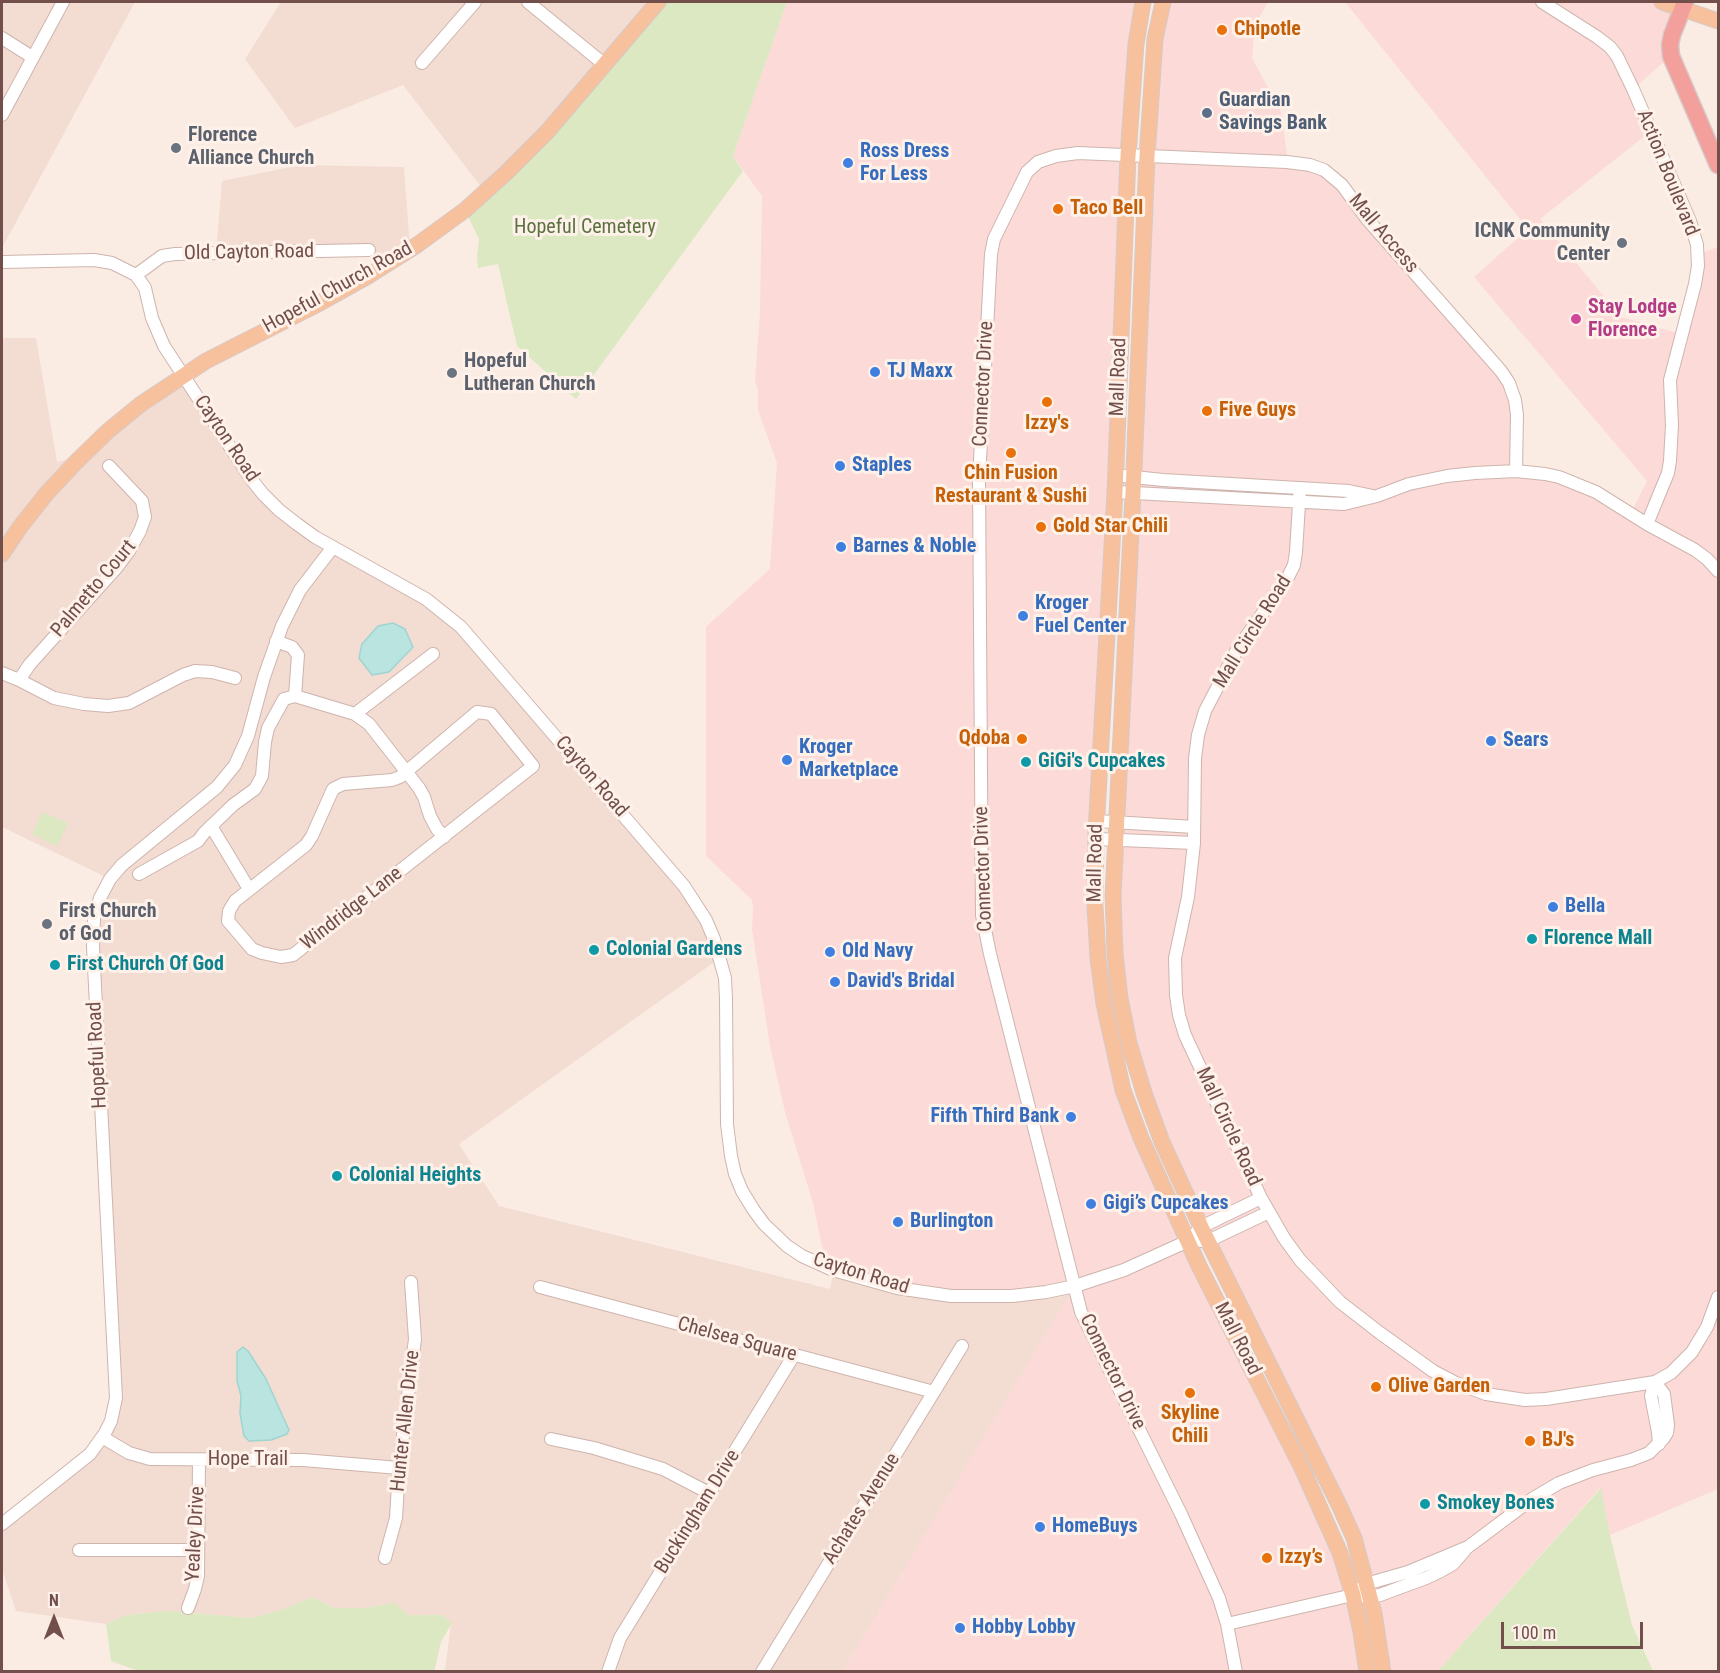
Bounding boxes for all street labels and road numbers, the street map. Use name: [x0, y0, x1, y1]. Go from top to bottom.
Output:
street label: Action Boulevard: [1631, 106, 1703, 240]
street label: Mall Access: [1343, 189, 1423, 279]
street label: Hopeful Church Road: [259, 237, 417, 339]
street label: Old Cayton Road: [184, 240, 314, 266]
street label: Connector Drive: [969, 321, 999, 447]
street label: Mall Road: [1106, 337, 1132, 417]
street label: Cayton Road: [188, 391, 264, 487]
street label: Palmetto Court: [46, 536, 142, 642]
street label: Mall Circle Road: [1209, 571, 1297, 693]
street label: Cayton Road: [549, 732, 633, 822]
street label: Connector Drive: [970, 806, 998, 932]
street label: Mall Road: [1083, 823, 1109, 903]
street label: Windridge Lane: [297, 862, 407, 956]
street label: Hopeful Road: [83, 1001, 113, 1109]
street label: Mall Circle Road: [1190, 1064, 1266, 1190]
street label: Cayton Road: [810, 1248, 912, 1300]
street label: Mall Road: [1208, 1299, 1266, 1379]
street label: Connector Drive: [1074, 1310, 1150, 1434]
street label: Chelsea Square: [675, 1313, 799, 1367]
street label: Hunter Allen Drive: [387, 1349, 425, 1493]
street label: Buckingham Drive: [650, 1446, 746, 1578]
street label: Hope Trail: [208, 1448, 288, 1472]
street label: Achates Avenue: [818, 1449, 906, 1569]
street label: Yealey Drive: [182, 1486, 210, 1582]

